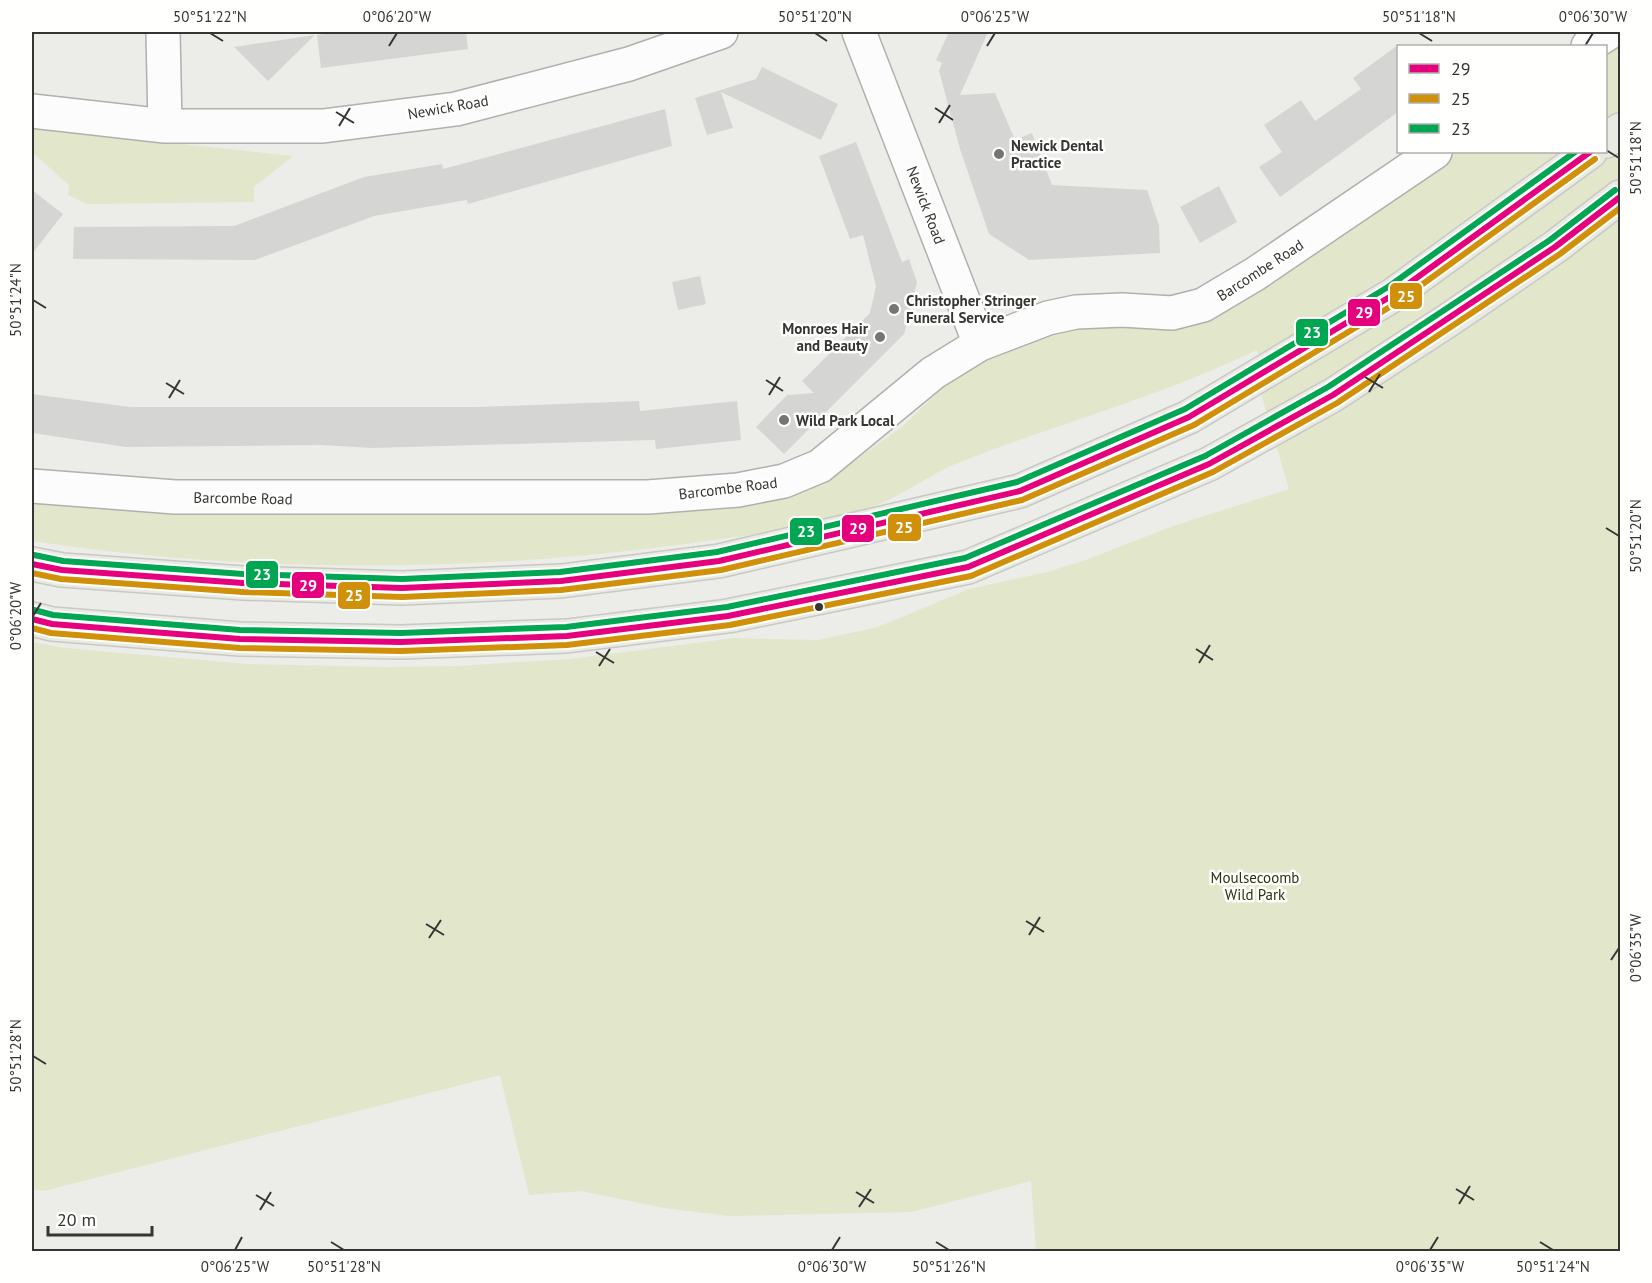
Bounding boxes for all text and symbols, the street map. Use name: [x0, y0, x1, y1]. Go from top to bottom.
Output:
text: 50°51'22"N: [173, 7, 247, 26]
text: 0°06'20"W: [363, 7, 432, 26]
text: 50°51'20"N: [778, 7, 852, 26]
text: 0°06'25"W: [961, 7, 1030, 26]
text: 50°51'18"N: [1382, 7, 1456, 26]
text: 0°06'30"W: [1559, 7, 1628, 26]
legend: [1397, 45, 1607, 153]
text: 29: [1451, 57, 1471, 80]
text: 25: [1451, 87, 1471, 110]
street label: Newick Road: [406, 91, 490, 123]
text: 23: [1451, 117, 1471, 140]
text: 50°51'18"N: [1626, 121, 1645, 195]
place label: Newick Dental Practice: [1011, 136, 1104, 172]
marker: Newick Dental Practice: [992, 147, 1006, 161]
street label: Newick Road: [902, 163, 950, 247]
street label: Barcombe Road: [1213, 235, 1307, 305]
text: 50°51'24"N: [6, 263, 25, 337]
line badge: 25: [1389, 282, 1423, 310]
text: 25: [1397, 286, 1415, 306]
place label: Christopher Stringer Funeral Service: [906, 291, 1037, 327]
line badge: 29: [1347, 298, 1381, 327]
marker: Christopher Stringer Funeral Service: [887, 302, 901, 316]
text: 29: [1355, 302, 1373, 322]
line badge: 23: [1295, 318, 1329, 347]
place label: Monroes Hair and Beauty: [782, 319, 869, 355]
text: 23: [1303, 322, 1321, 342]
marker: Monroes Hair and Beauty: [873, 330, 887, 344]
place label: Wild Park Local: [796, 411, 895, 430]
marker: Wild Park Local: [777, 413, 791, 427]
street label: Barcombe Road: [678, 473, 778, 503]
street label: Barcombe Road: [193, 488, 293, 508]
text: 50°51'20"N: [1626, 499, 1645, 573]
line badge: 25: [887, 513, 922, 542]
line badge: 29: [841, 514, 875, 543]
line badge: 23: [789, 517, 823, 546]
text: 25: [895, 517, 913, 537]
text: 29: [849, 518, 867, 538]
text: 23: [797, 521, 815, 541]
line badge: 23: [245, 560, 279, 589]
text: 23: [253, 564, 271, 584]
line badge: 29: [291, 571, 325, 599]
text: 29: [299, 575, 317, 595]
text: 0°06'20"W: [6, 581, 25, 650]
line badge: 25: [337, 581, 371, 610]
text: 25: [345, 585, 363, 605]
unlabelled marker: [813, 601, 825, 613]
park label: Moulsecoomb Wild Park: [1211, 868, 1299, 904]
text: 0°06'35"W: [1626, 913, 1645, 982]
text: 50°51'28"N: [6, 1019, 25, 1093]
scale bar: [48, 1199, 152, 1237]
text: 20 m: [57, 1208, 96, 1231]
text: 0°06'25"W: [201, 1257, 270, 1276]
text: 50°51'28"N: [307, 1257, 381, 1276]
text: 0°06'30"W: [798, 1257, 867, 1276]
text: 50°51'26"N: [912, 1257, 986, 1276]
text: 0°06'35"W: [1396, 1257, 1465, 1276]
text: 50°51'24"N: [1516, 1257, 1590, 1276]

